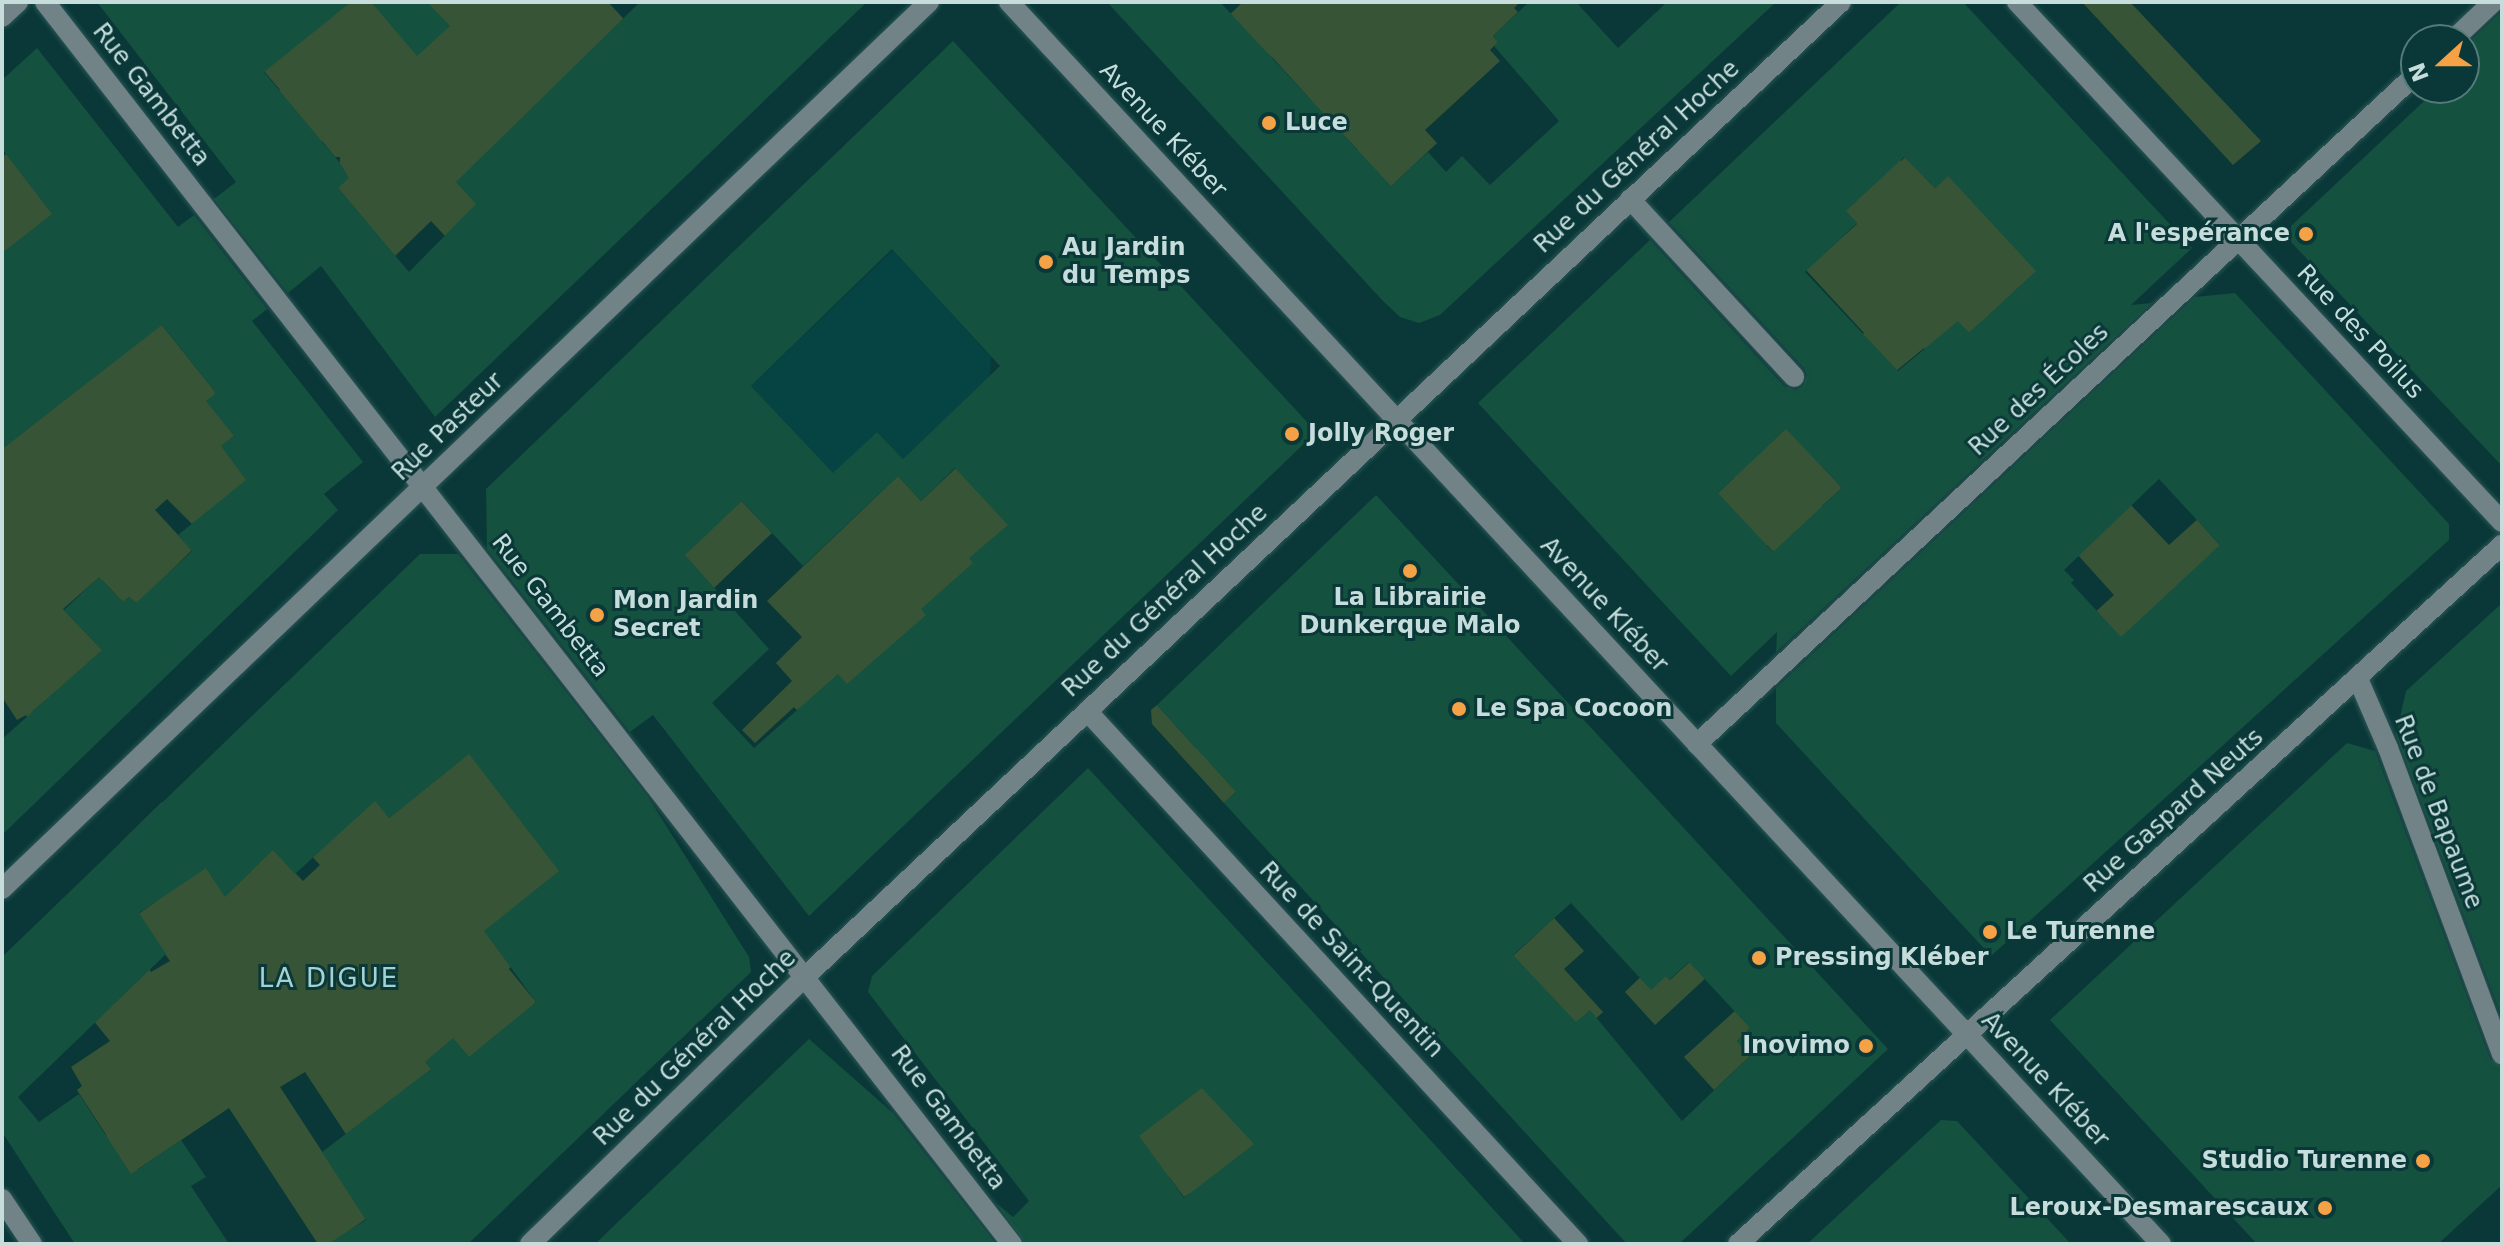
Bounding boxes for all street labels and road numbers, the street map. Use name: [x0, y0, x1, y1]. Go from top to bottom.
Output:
street label: Rue Gambetta: [86, 18, 216, 172]
street label: Rue du Général Hoche: [1529, 55, 1745, 259]
street label: Avenue Kléber: [1093, 57, 1233, 203]
street label: Rue des Poilus: [2291, 259, 2429, 405]
street label: Rue des Écoles: [1963, 318, 2115, 462]
street label: Rue Pasteur: [387, 367, 509, 487]
street label: Rue du Général Hoche: [1057, 499, 1273, 703]
street label: Rue Gambetta: [485, 529, 615, 683]
street label: Avenue Kléber: [1534, 532, 1674, 678]
street label: Rue de Bapaume: [2388, 711, 2488, 913]
street label: Rue Gaspard Neuts: [2078, 723, 2270, 899]
street label: Rue de Saint-Quentin: [1253, 856, 1449, 1064]
street label: Rue du Général Hoche: [588, 944, 802, 1152]
street label: Avenue Kléber: [1975, 1007, 2115, 1153]
street label: Rue Gambetta: [884, 1040, 1012, 1196]

